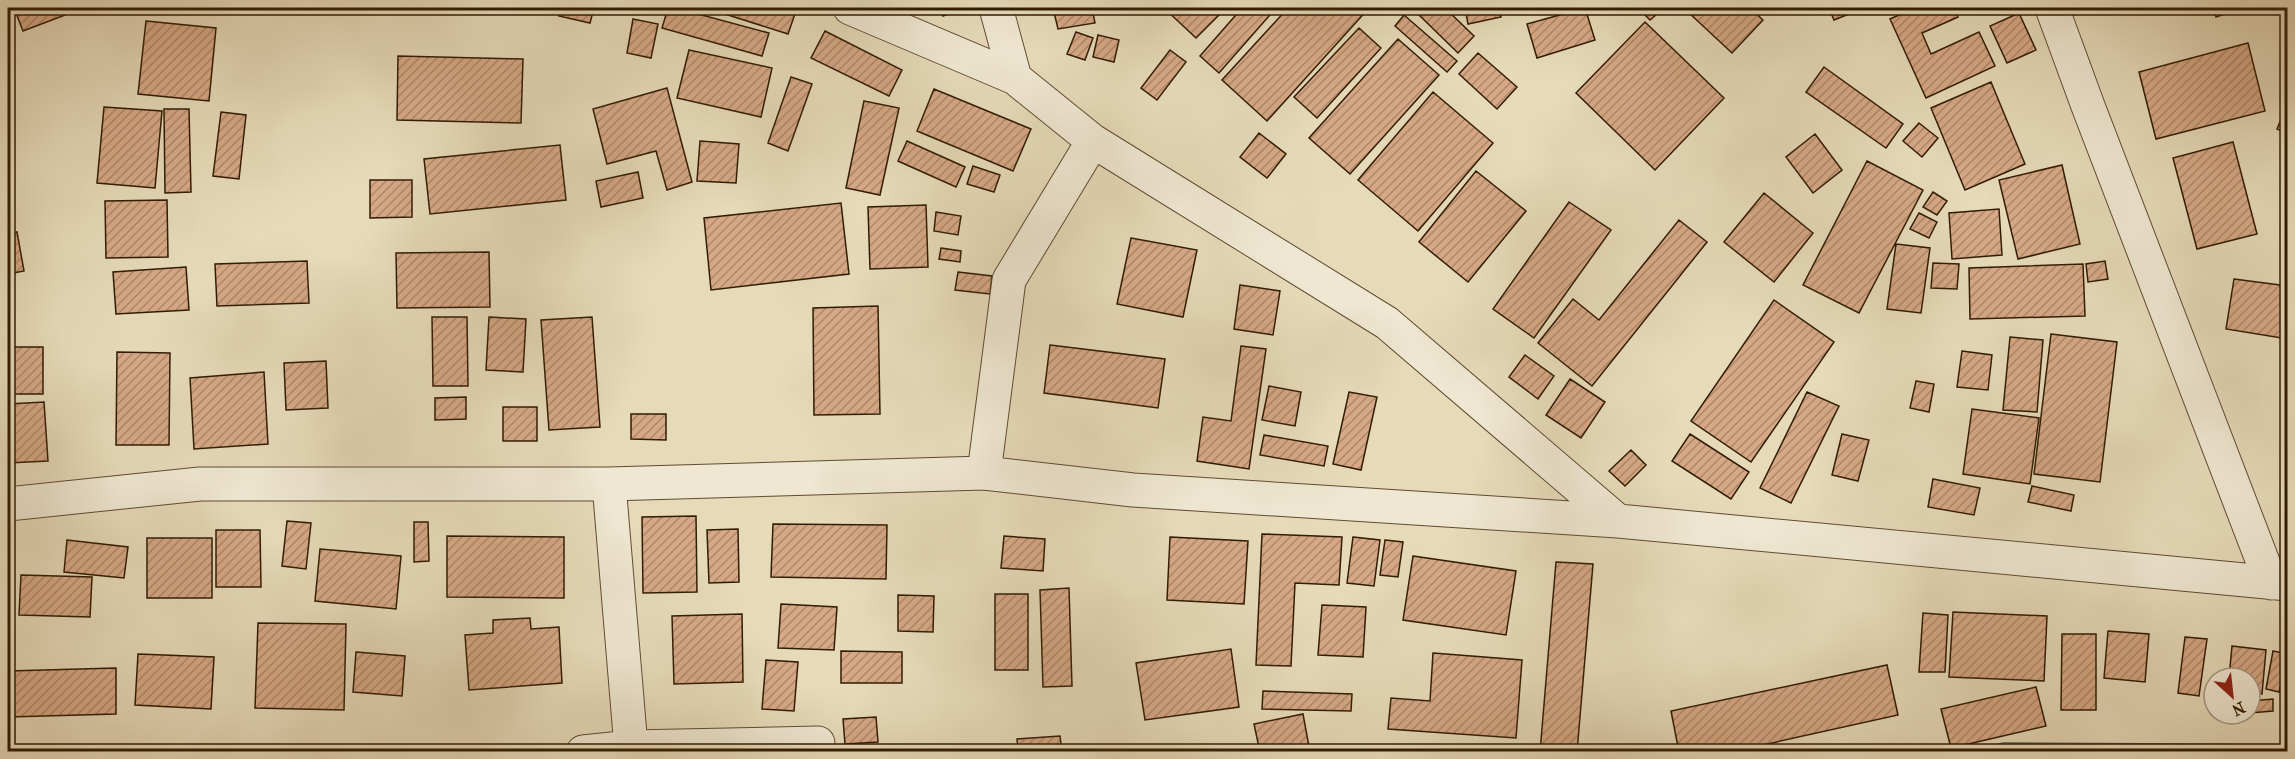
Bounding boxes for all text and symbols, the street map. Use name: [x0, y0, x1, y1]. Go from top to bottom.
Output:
north arrow: [2202, 666, 2262, 726]
text: N: [2228, 698, 2248, 721]

